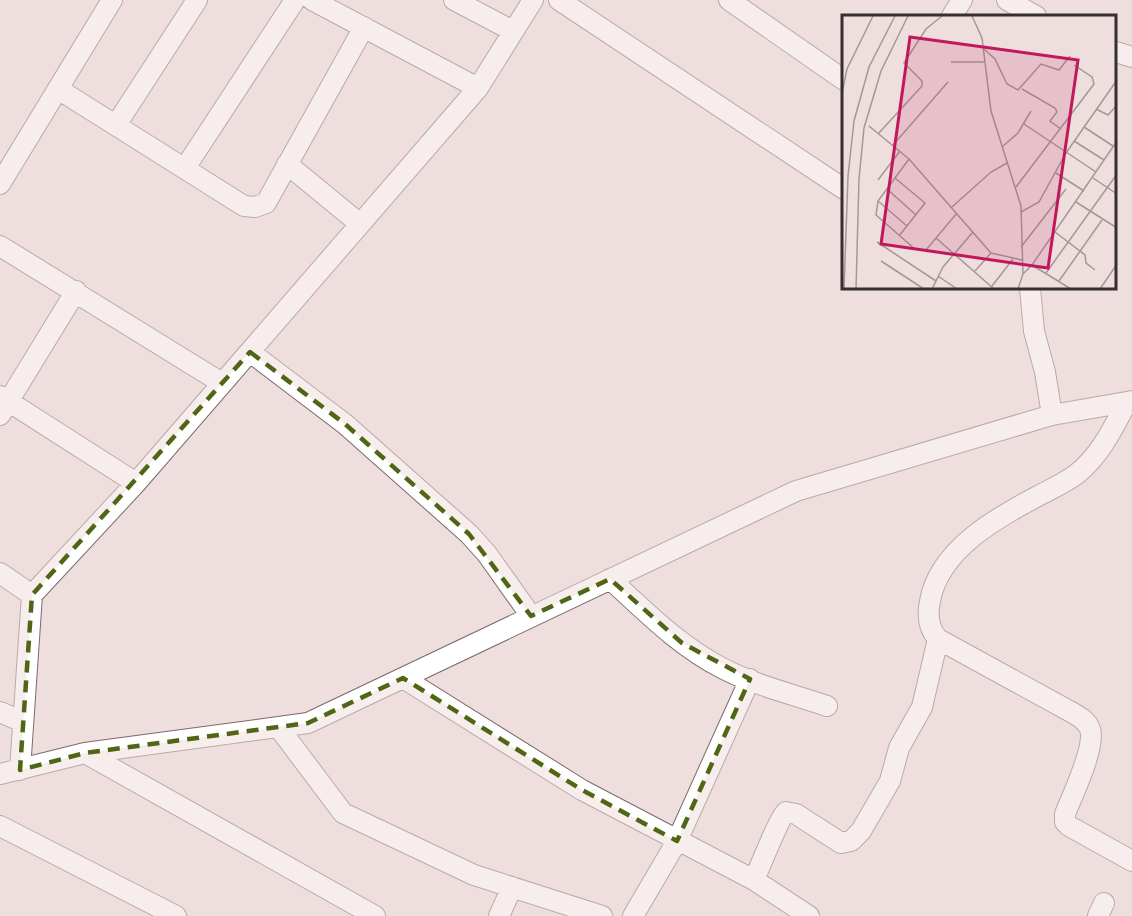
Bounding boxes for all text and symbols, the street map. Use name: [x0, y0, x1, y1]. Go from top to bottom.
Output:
inset map: [842, 15, 1117, 290]

